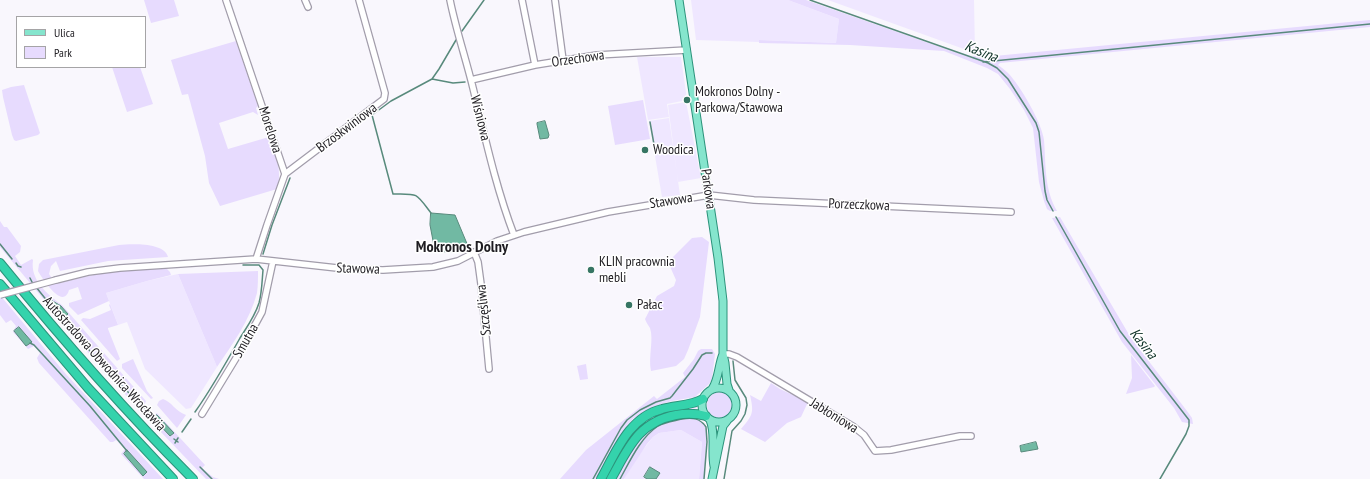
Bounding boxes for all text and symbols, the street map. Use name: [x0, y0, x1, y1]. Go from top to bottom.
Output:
legend: [16, 16, 146, 68]
text: Ulica: [54, 25, 75, 40]
water label: Kasina: [962, 37, 1000, 67]
text: Park: [54, 45, 72, 60]
street label: Orzechowa: [551, 47, 605, 71]
place label: Mokronos Dolny - Parkowa/Stawowa: [695, 84, 783, 116]
street label: Wiśniowa: [466, 94, 494, 142]
marker: Mokronos Dolny - Parkowa/Stawowa: [682, 95, 692, 105]
street label: Brzoskwiniowa: [313, 100, 381, 156]
street label: Morelowa: [255, 105, 285, 155]
place label: Woodica: [653, 142, 694, 158]
marker: Woodica: [640, 145, 650, 155]
street label: Parkowa: [697, 168, 719, 210]
street label: Stawowa: [648, 189, 694, 213]
street label: Porzeczkowa: [828, 196, 890, 214]
district label: Mokronos Dolny: [416, 237, 508, 257]
place label: KLIN pracownia mebli: [599, 254, 675, 286]
street label: Stawowa: [336, 260, 380, 278]
marker: KLIN pracownia mebli: [586, 265, 596, 275]
street label: Szczęśliwa: [473, 284, 495, 336]
street label: Autostradowa Obwodnica Wrocławia: [39, 293, 169, 435]
place label: Pałac: [637, 297, 662, 313]
marker: Pałac: [624, 300, 634, 310]
street label: Smutna: [230, 321, 262, 361]
water label: Kasina: [1125, 325, 1161, 363]
street label: Jabłoniowa: [807, 395, 861, 437]

